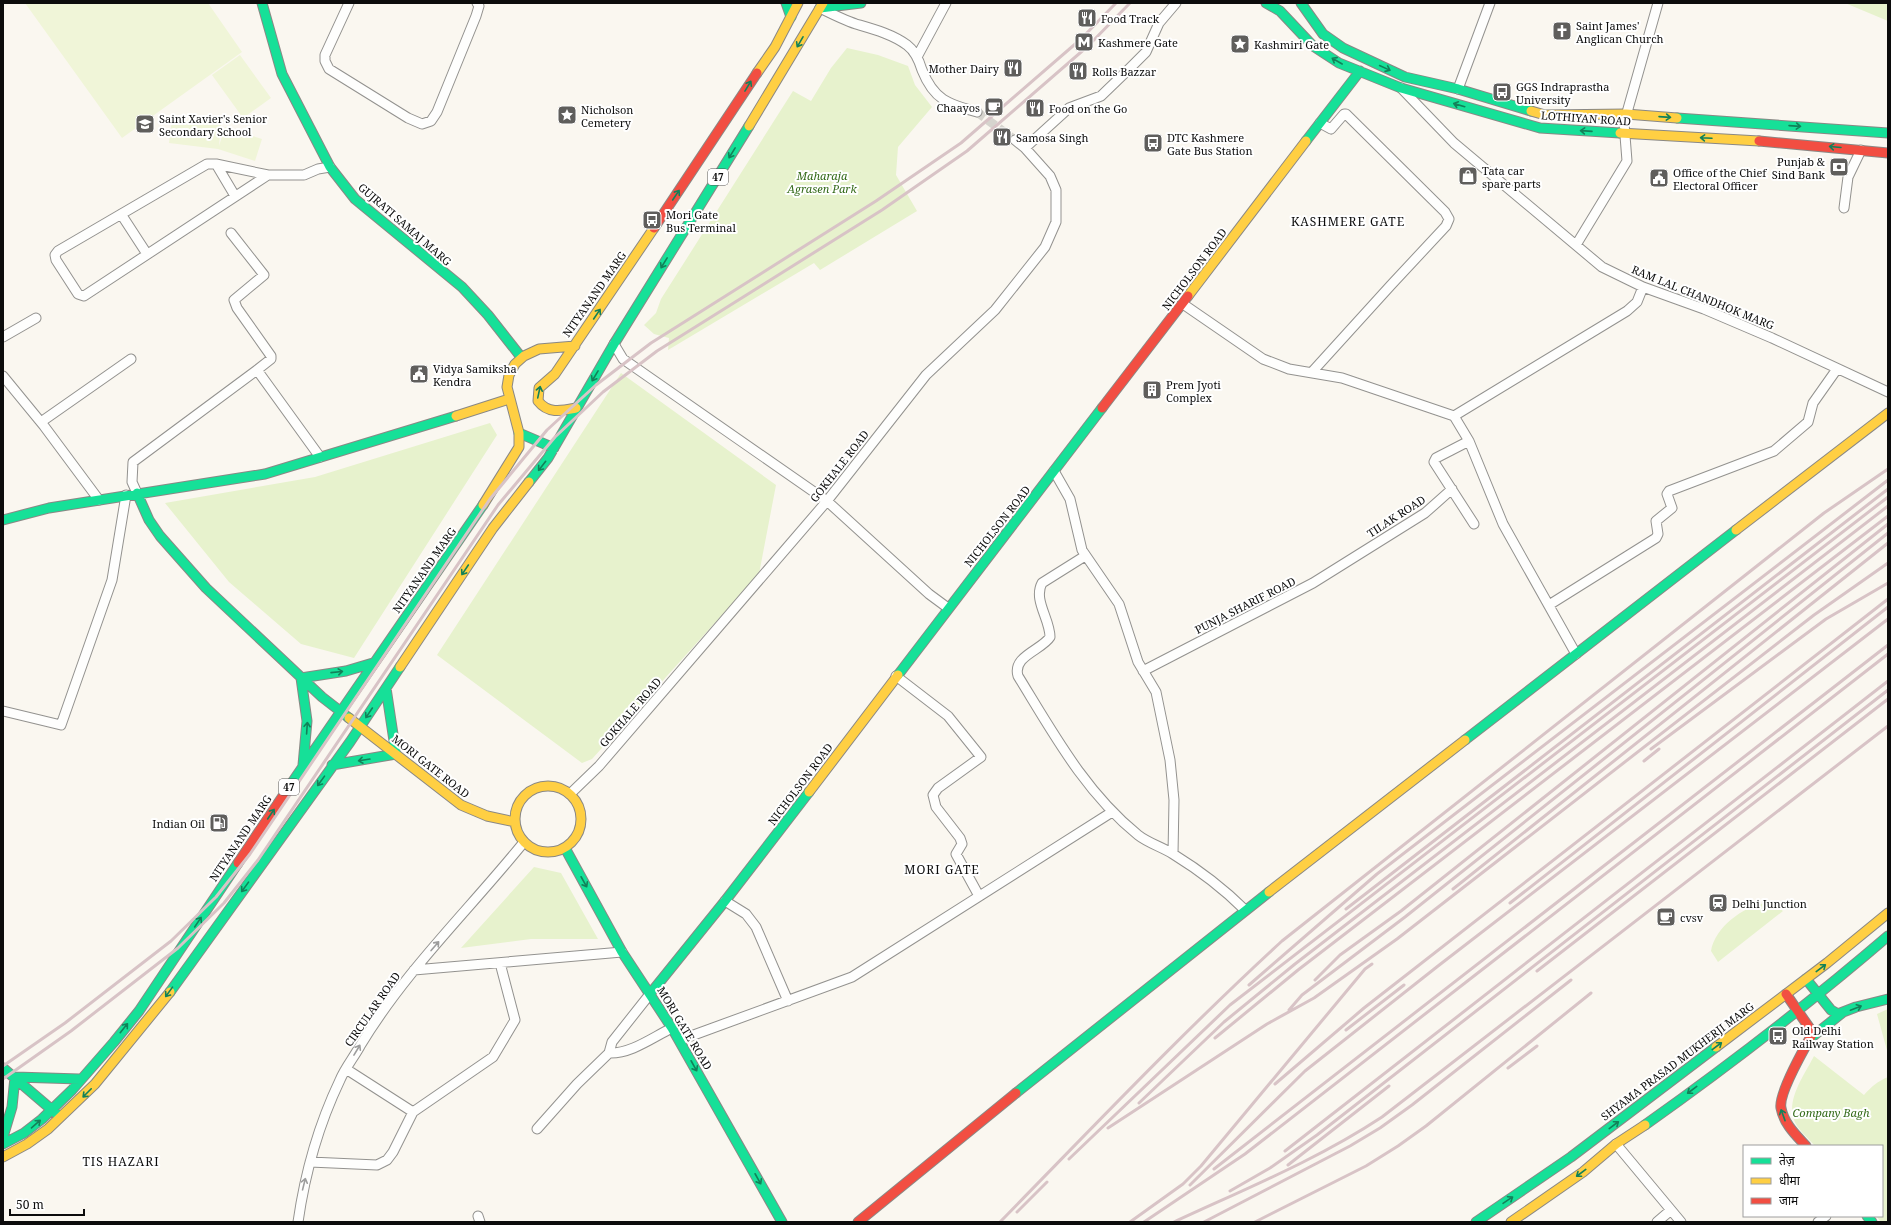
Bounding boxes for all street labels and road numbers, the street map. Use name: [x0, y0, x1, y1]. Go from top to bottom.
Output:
street label: LOTHIYAN ROAD: [1541, 107, 1631, 129]
road number: 47: [708, 169, 728, 185]
street label: GUJRATI SAMAJ MARG: [355, 179, 455, 269]
street label: NICHOLSON ROAD: [1158, 225, 1230, 313]
street label: NITYANAND MARG: [559, 248, 629, 340]
street label: RAM LAL CHANDHOK MARG: [1630, 261, 1777, 333]
street label: GOKHALE ROAD: [806, 427, 872, 505]
street label: NICHOLSON ROAD: [961, 482, 1033, 570]
street label: TILAK ROAD: [1364, 492, 1428, 540]
street label: NITYANAND MARG: [389, 524, 459, 616]
street label: PUNJA SHARIF ROAD: [1192, 573, 1298, 637]
street label: GOKHALE ROAD: [596, 674, 664, 750]
street label: MORI GATE ROAD: [389, 731, 473, 801]
street label: NICHOLSON ROAD: [764, 740, 836, 828]
road number: 47: [279, 779, 299, 795]
street label: NITYANAND MARG: [205, 792, 275, 884]
street label: CIRCULAR ROAD: [341, 969, 403, 1049]
street label: MORI GATE ROAD: [654, 984, 716, 1072]
street label: SHYAMA PRASAD MUKHERJI MARG: [1597, 998, 1757, 1124]

